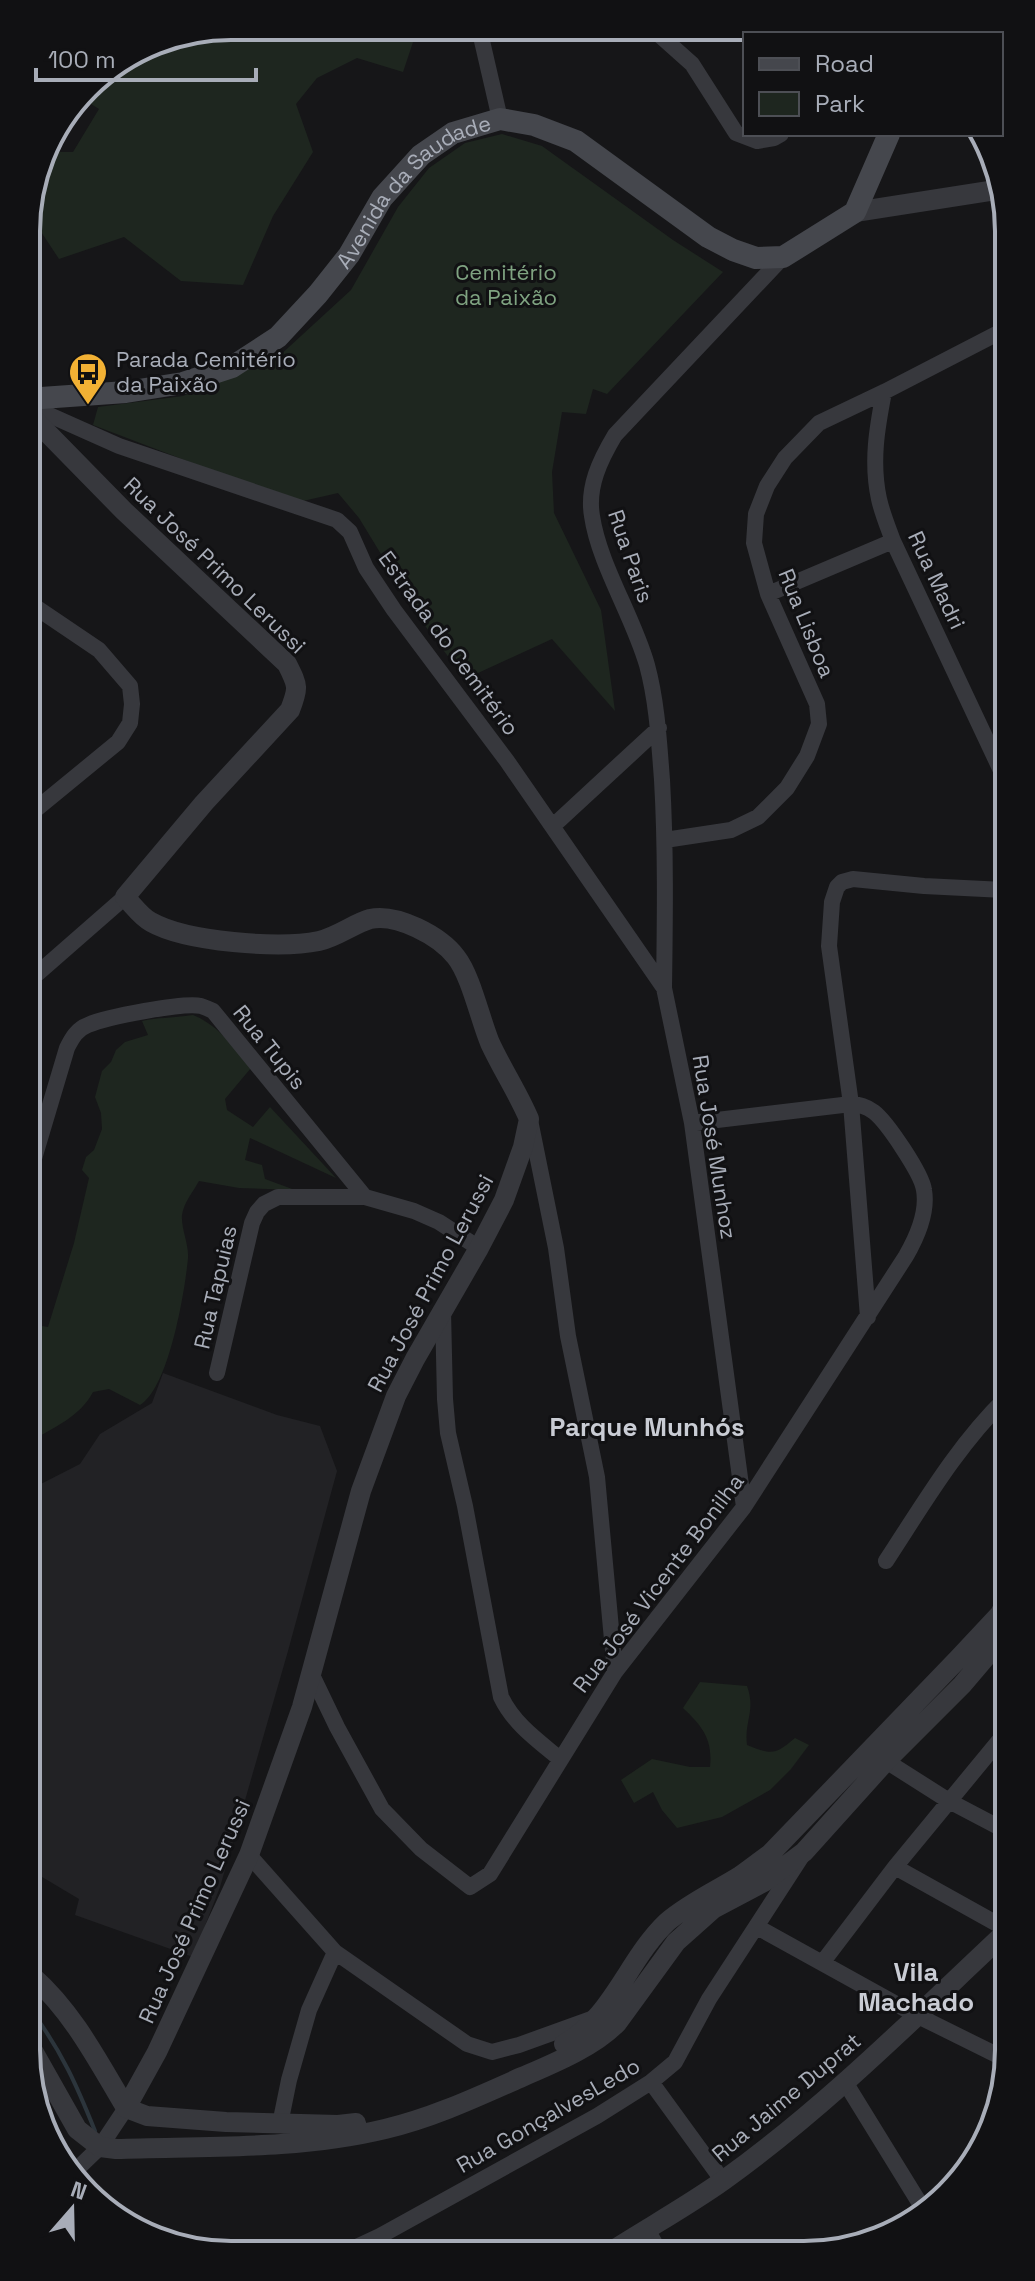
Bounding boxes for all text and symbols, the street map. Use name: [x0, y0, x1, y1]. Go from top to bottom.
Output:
scale bar: [36, 32, 256, 82]
legend: [743, 32, 1003, 136]
text: 100 m: [48, 44, 116, 75]
text: Road: [815, 48, 874, 79]
text: Park: [815, 88, 865, 119]
street label: Avenida da Saudade: [330, 109, 494, 274]
park label: Cemitério da Paixão: [455, 258, 557, 311]
place label: Parada Cemitério da Paixão: [116, 345, 296, 398]
bus stop icon: Parada Cemitério da Paixão: [67, 351, 109, 406]
street label: Rua José Primo Lerussi: [118, 471, 312, 659]
street label: Rua Paris: [602, 506, 660, 606]
street label: Rua Madri: [902, 527, 972, 633]
street label: Estrada do Cemitério: [373, 545, 525, 741]
street label: Rua Lisboa: [772, 564, 842, 682]
street label: Rua Tupis: [227, 999, 313, 1095]
street label: Rua José Munhoz: [687, 1053, 743, 1241]
street label: Rua José Primo Lerussi: [361, 1169, 499, 1397]
street label: Rua Tapuias: [187, 1222, 243, 1352]
district label: Parque Munhós: [549, 1410, 745, 1444]
street label: Rua José Vicente Bonilha: [566, 1468, 750, 1698]
street label: Rua José Primo Lerussi: [132, 1795, 256, 2027]
district label: Vila Machado: [858, 1955, 974, 2019]
street label: Rua Jaime Duprat: [706, 2026, 866, 2168]
street label: Rua GonçalvesLedo: [451, 2051, 645, 2179]
north arrow: [32, 2169, 112, 2249]
text: N: [67, 2175, 91, 2206]

